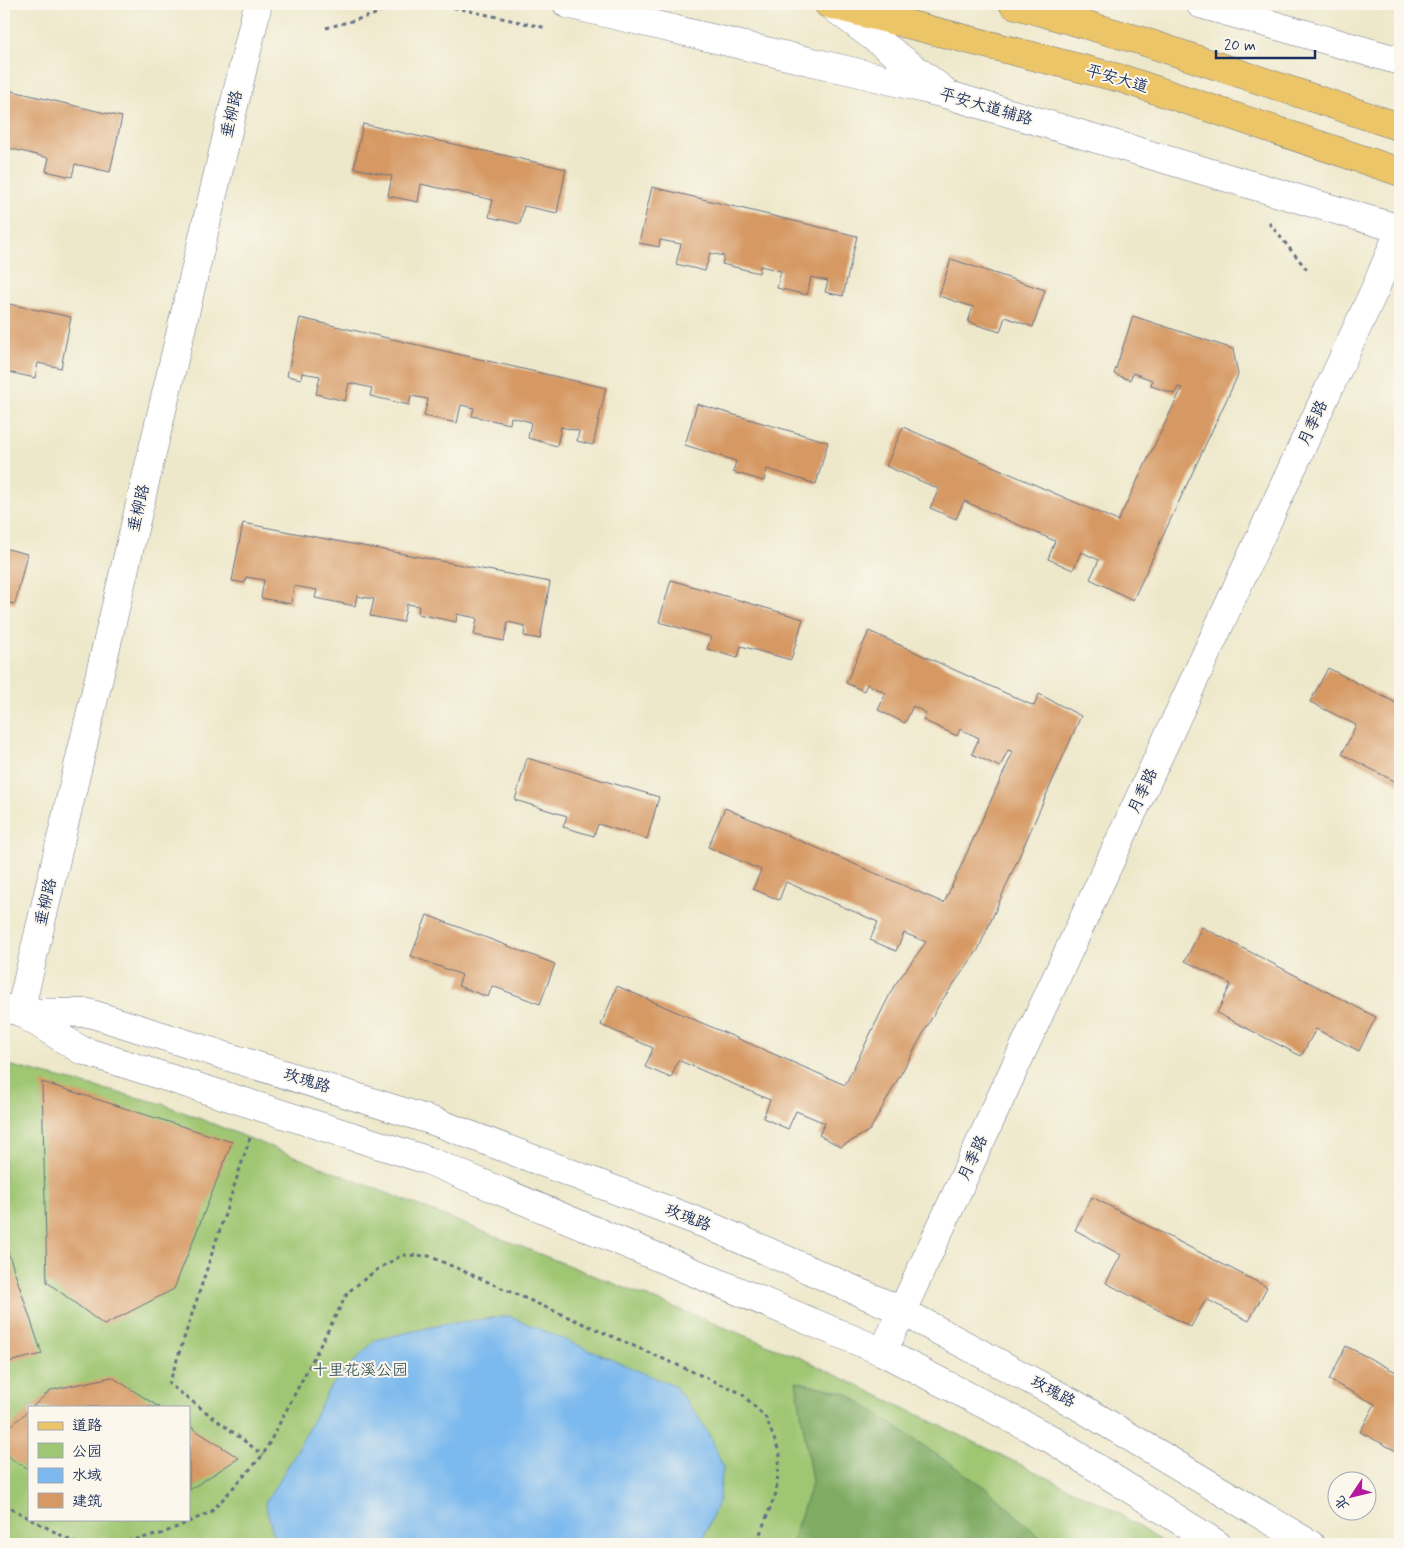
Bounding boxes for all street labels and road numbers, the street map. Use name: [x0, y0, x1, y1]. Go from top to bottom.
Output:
street label: 平安大道: [1083, 60, 1151, 98]
street label: 平安大道辅路: [937, 84, 1035, 130]
street label: 垂柳路: [216, 88, 248, 140]
street label: 月季路: [1293, 397, 1333, 449]
street label: 垂柳路: [123, 482, 155, 534]
street label: 月季路: [1123, 765, 1163, 817]
street label: 垂柳路: [30, 876, 62, 928]
street label: 玫瑰路: [281, 1064, 333, 1098]
street label: 月季路: [953, 1132, 993, 1184]
street label: 玫瑰路: [662, 1200, 714, 1236]
street label: 玫瑰路: [1027, 1371, 1079, 1413]

